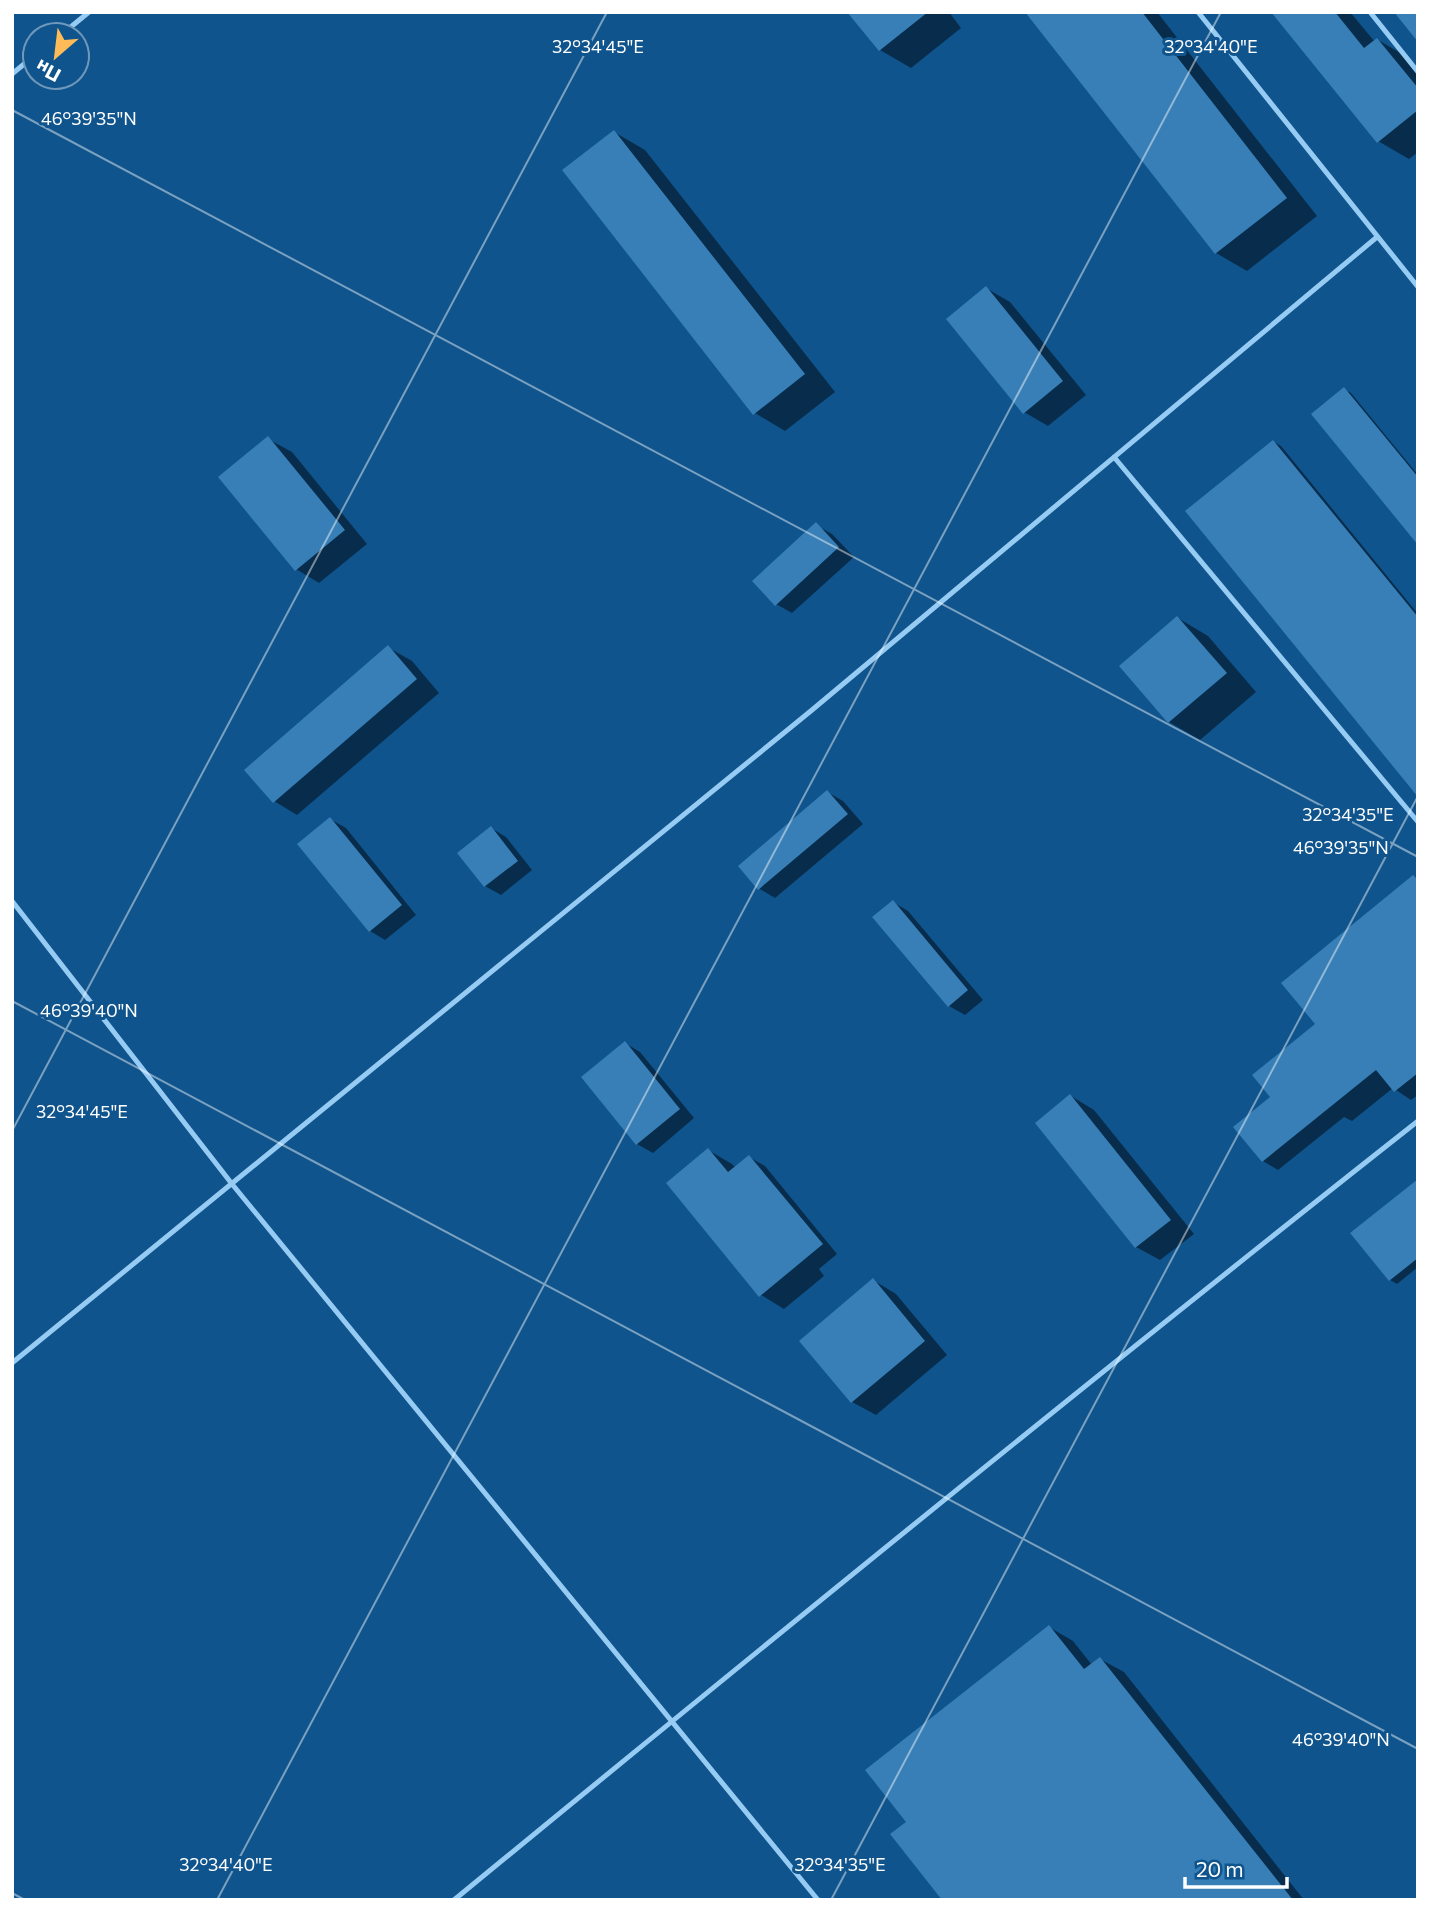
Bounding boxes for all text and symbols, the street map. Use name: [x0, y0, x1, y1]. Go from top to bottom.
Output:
north arrow: [21, 21, 91, 91]
text: 32°34'45"E: [552, 35, 644, 57]
text: 32°34'40"E: [1164, 35, 1258, 57]
text: Пн: [31, 55, 64, 88]
text: 46°39'35"N: [41, 107, 137, 129]
text: 32°34'35"E: [1302, 803, 1394, 825]
text: 46°39'35"N: [1293, 836, 1389, 858]
text: 46°39'40"N: [40, 999, 138, 1021]
text: 32°34'45"E: [36, 1100, 128, 1122]
text: 46°39'40"N: [1292, 1728, 1390, 1750]
scale bar: [1185, 1846, 1286, 1890]
text: 32°34'40"E: [179, 1853, 273, 1875]
text: 32°34'35"E: [794, 1853, 886, 1875]
text: 20 m: [1196, 1856, 1244, 1881]

